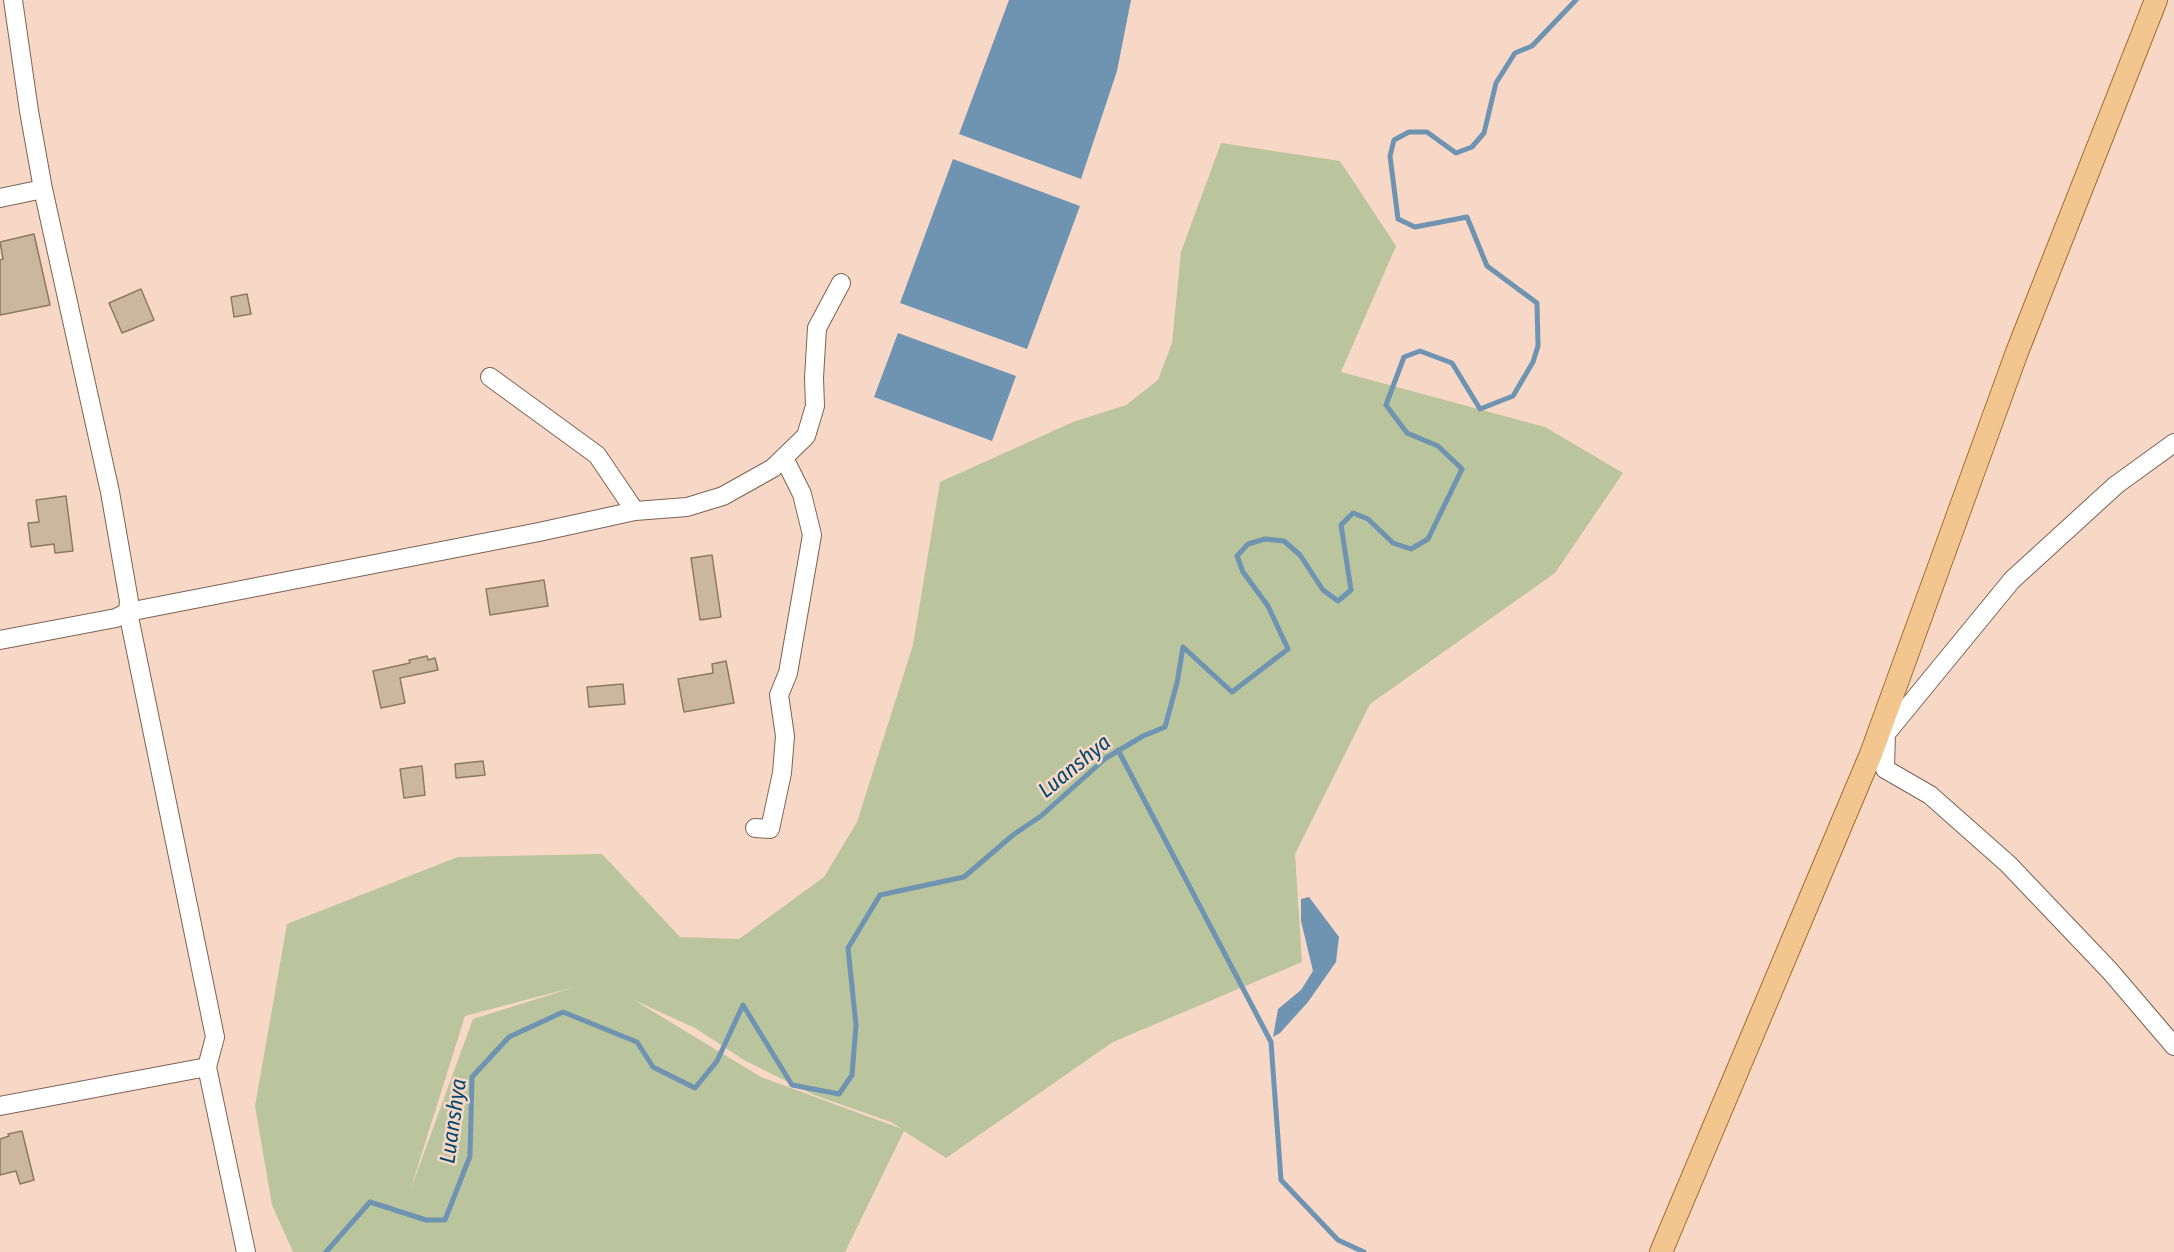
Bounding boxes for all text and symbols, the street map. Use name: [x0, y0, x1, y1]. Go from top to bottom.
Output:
water label: Luanshya: [1034, 730, 1116, 804]
water label: Luanshya: [435, 1077, 473, 1165]

